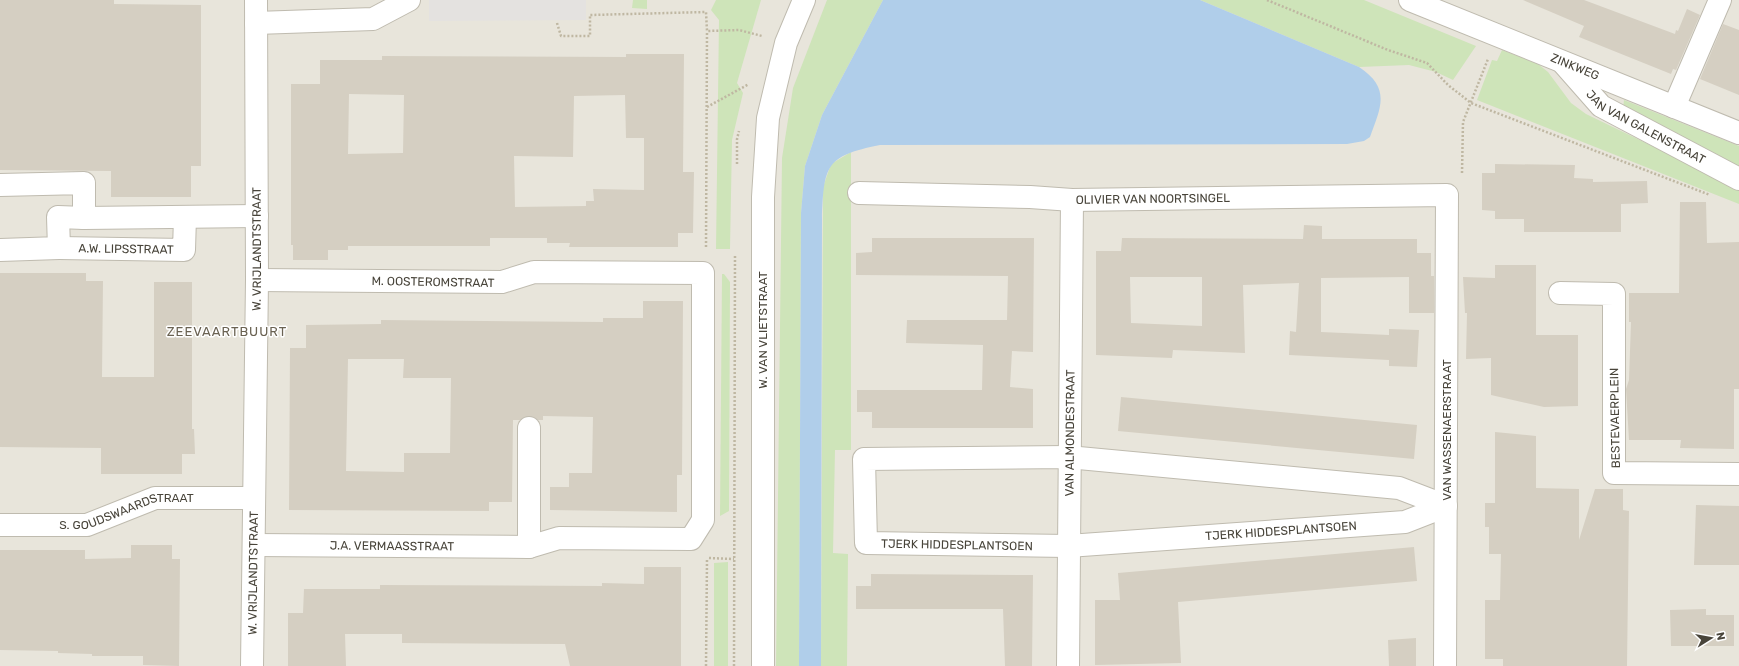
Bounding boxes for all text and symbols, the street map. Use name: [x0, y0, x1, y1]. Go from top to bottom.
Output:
street label: ZINKWEG: [1549, 51, 1601, 83]
street label: JAN VAN GALENSTRAAT: [1583, 87, 1708, 167]
street label: W. VRIJLANDTSTRAAT: [250, 187, 264, 311]
street label: OLIVIER VAN NOORTSINGEL: [1076, 191, 1230, 207]
street label: A.W. LIPSSTRAAT: [78, 241, 174, 257]
street label: W. VAN VLIETSTRAAT: [756, 271, 770, 389]
street label: M. OOSTEROMSTRAAT: [371, 274, 495, 290]
district label: ZEEVAARTBUURT: [167, 324, 287, 339]
street label: VAN WASSENAERSTRAAT: [1440, 359, 1454, 501]
street label: BESTEVAERPLEIN: [1607, 368, 1623, 468]
street label: VAN ALMONDESTRAAT: [1062, 369, 1078, 497]
street label: S. GOUDSWAARDSTRAAT: [59, 491, 194, 532]
street label: W. VRIJLANDTSTRAAT: [245, 511, 261, 635]
street label: TJERK HIDDESPLANTSOEN: [1205, 519, 1357, 543]
street label: TJERK HIDDESPLANTSOEN: [881, 537, 1033, 553]
street label: J.A. VERMAASSTRAAT: [330, 539, 454, 553]
north arrow: [1691, 618, 1731, 658]
text: N: [1713, 631, 1727, 641]

